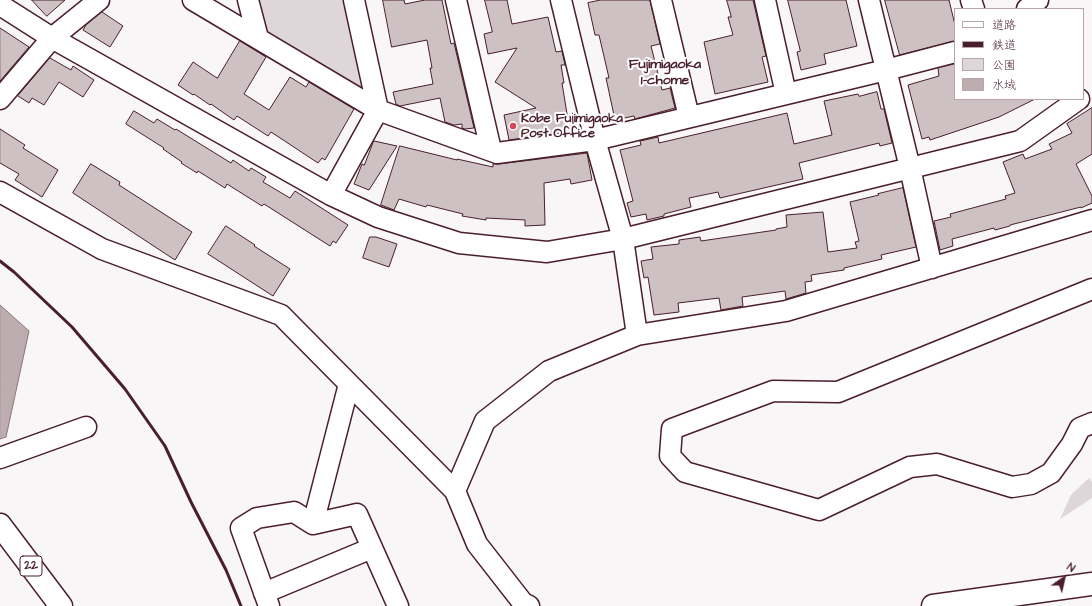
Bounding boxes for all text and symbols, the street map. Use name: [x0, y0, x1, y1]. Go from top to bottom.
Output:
legend: [954, 8, 1084, 100]
text: 道路: [992, 17, 1016, 34]
text: 鉄道: [992, 37, 1016, 54]
district label: Fujimigaoka 1-chome: [629, 57, 701, 90]
text: 公園: [992, 57, 1016, 74]
text: 水域: [992, 77, 1016, 94]
place label: Kobe Fujimigaoka Post Office: [521, 111, 623, 142]
marker: Kobe Fujimigaoka Post Office: [508, 121, 518, 131]
road number: 22: [20, 556, 42, 576]
north arrow: [1044, 558, 1084, 598]
text: N: [1064, 559, 1078, 576]

